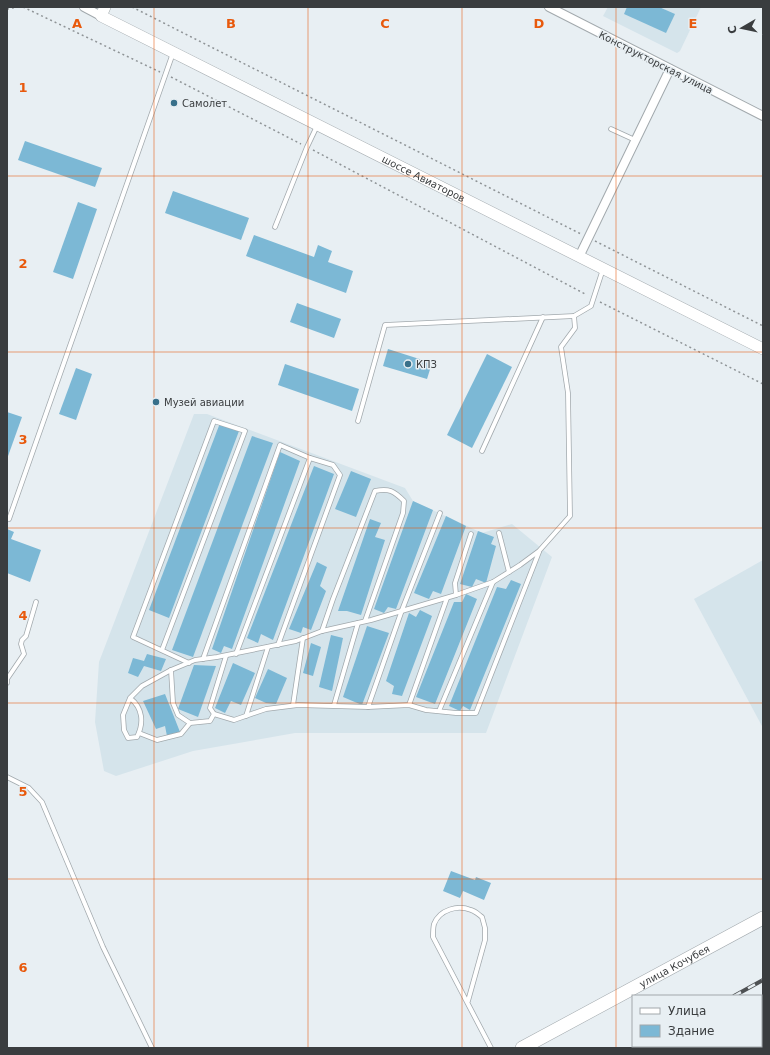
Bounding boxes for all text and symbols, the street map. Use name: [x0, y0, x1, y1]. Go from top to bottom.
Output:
north arrow: [722, 8, 762, 48]
text: A: [72, 16, 82, 31]
text: B: [226, 16, 236, 31]
text: C: [380, 16, 390, 31]
text: D: [534, 16, 545, 31]
text: E: [689, 16, 697, 31]
text: С: [726, 24, 740, 34]
street label: Конструкторская улица: [597, 29, 715, 96]
text: 1: [18, 80, 28, 95]
marker: Самолет: [169, 98, 179, 108]
place label: Самолет: [182, 98, 227, 109]
street label: шоссе Авиаторов: [380, 153, 467, 204]
text: 2: [18, 256, 28, 271]
marker: КПЗ: [403, 359, 413, 369]
place label: КПЗ: [416, 359, 437, 370]
marker: Музей авиации: [151, 397, 161, 407]
place label: Музей авиации: [164, 397, 244, 408]
text: 3: [18, 432, 28, 447]
text: 4: [18, 608, 28, 623]
text: 5: [18, 784, 28, 799]
street label: улица Кочубея: [637, 943, 712, 990]
text: 6: [18, 960, 28, 975]
legend: [632, 995, 762, 1047]
text: Улица: [668, 1004, 706, 1018]
text: Здание: [668, 1024, 714, 1038]

